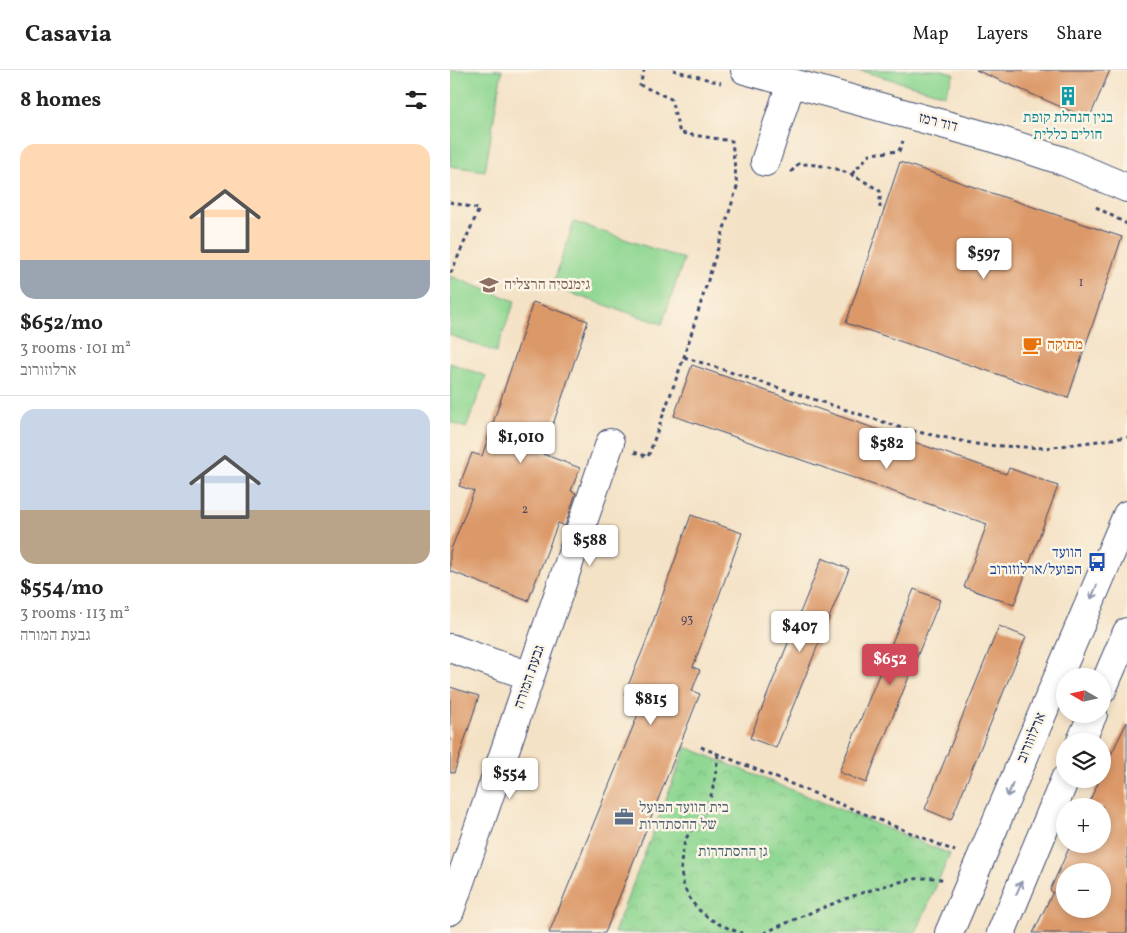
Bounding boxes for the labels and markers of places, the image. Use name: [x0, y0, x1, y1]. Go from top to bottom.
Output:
building icon: בנין הנהלת קופת חולים כללית: [1057, 85, 1079, 107]
place label: בנין הנהלת קופת חולים כללית: [1023, 108, 1113, 146]
pin: $597: [954, 238, 1014, 280]
school or university icon: גימנסיה הרצליה: [478, 274, 500, 296]
place label: גימנסיה הרצליה: [504, 275, 590, 296]
cafe icon: מתוקה: [1021, 334, 1043, 356]
place label: מתוקה: [1047, 335, 1083, 356]
pin: $1,010: [480, 422, 562, 464]
pin: $582: [857, 428, 917, 470]
pin: $588: [560, 524, 620, 567]
place label: הוועד הפועל/ארלוזורוב: [990, 543, 1082, 581]
bus stop icon: הוועד הפועל/ארלוזורוב: [1086, 551, 1108, 573]
pin: $407: [770, 610, 830, 653]
pin: $652: [860, 644, 920, 686]
pin: $815: [621, 684, 681, 726]
pin: $554: [480, 758, 540, 800]
place label: בית הוועד הפועל של ההסתדרות: [639, 798, 729, 836]
office icon: בית הוועד הפועל של ההסתדרות: [613, 806, 635, 828]

